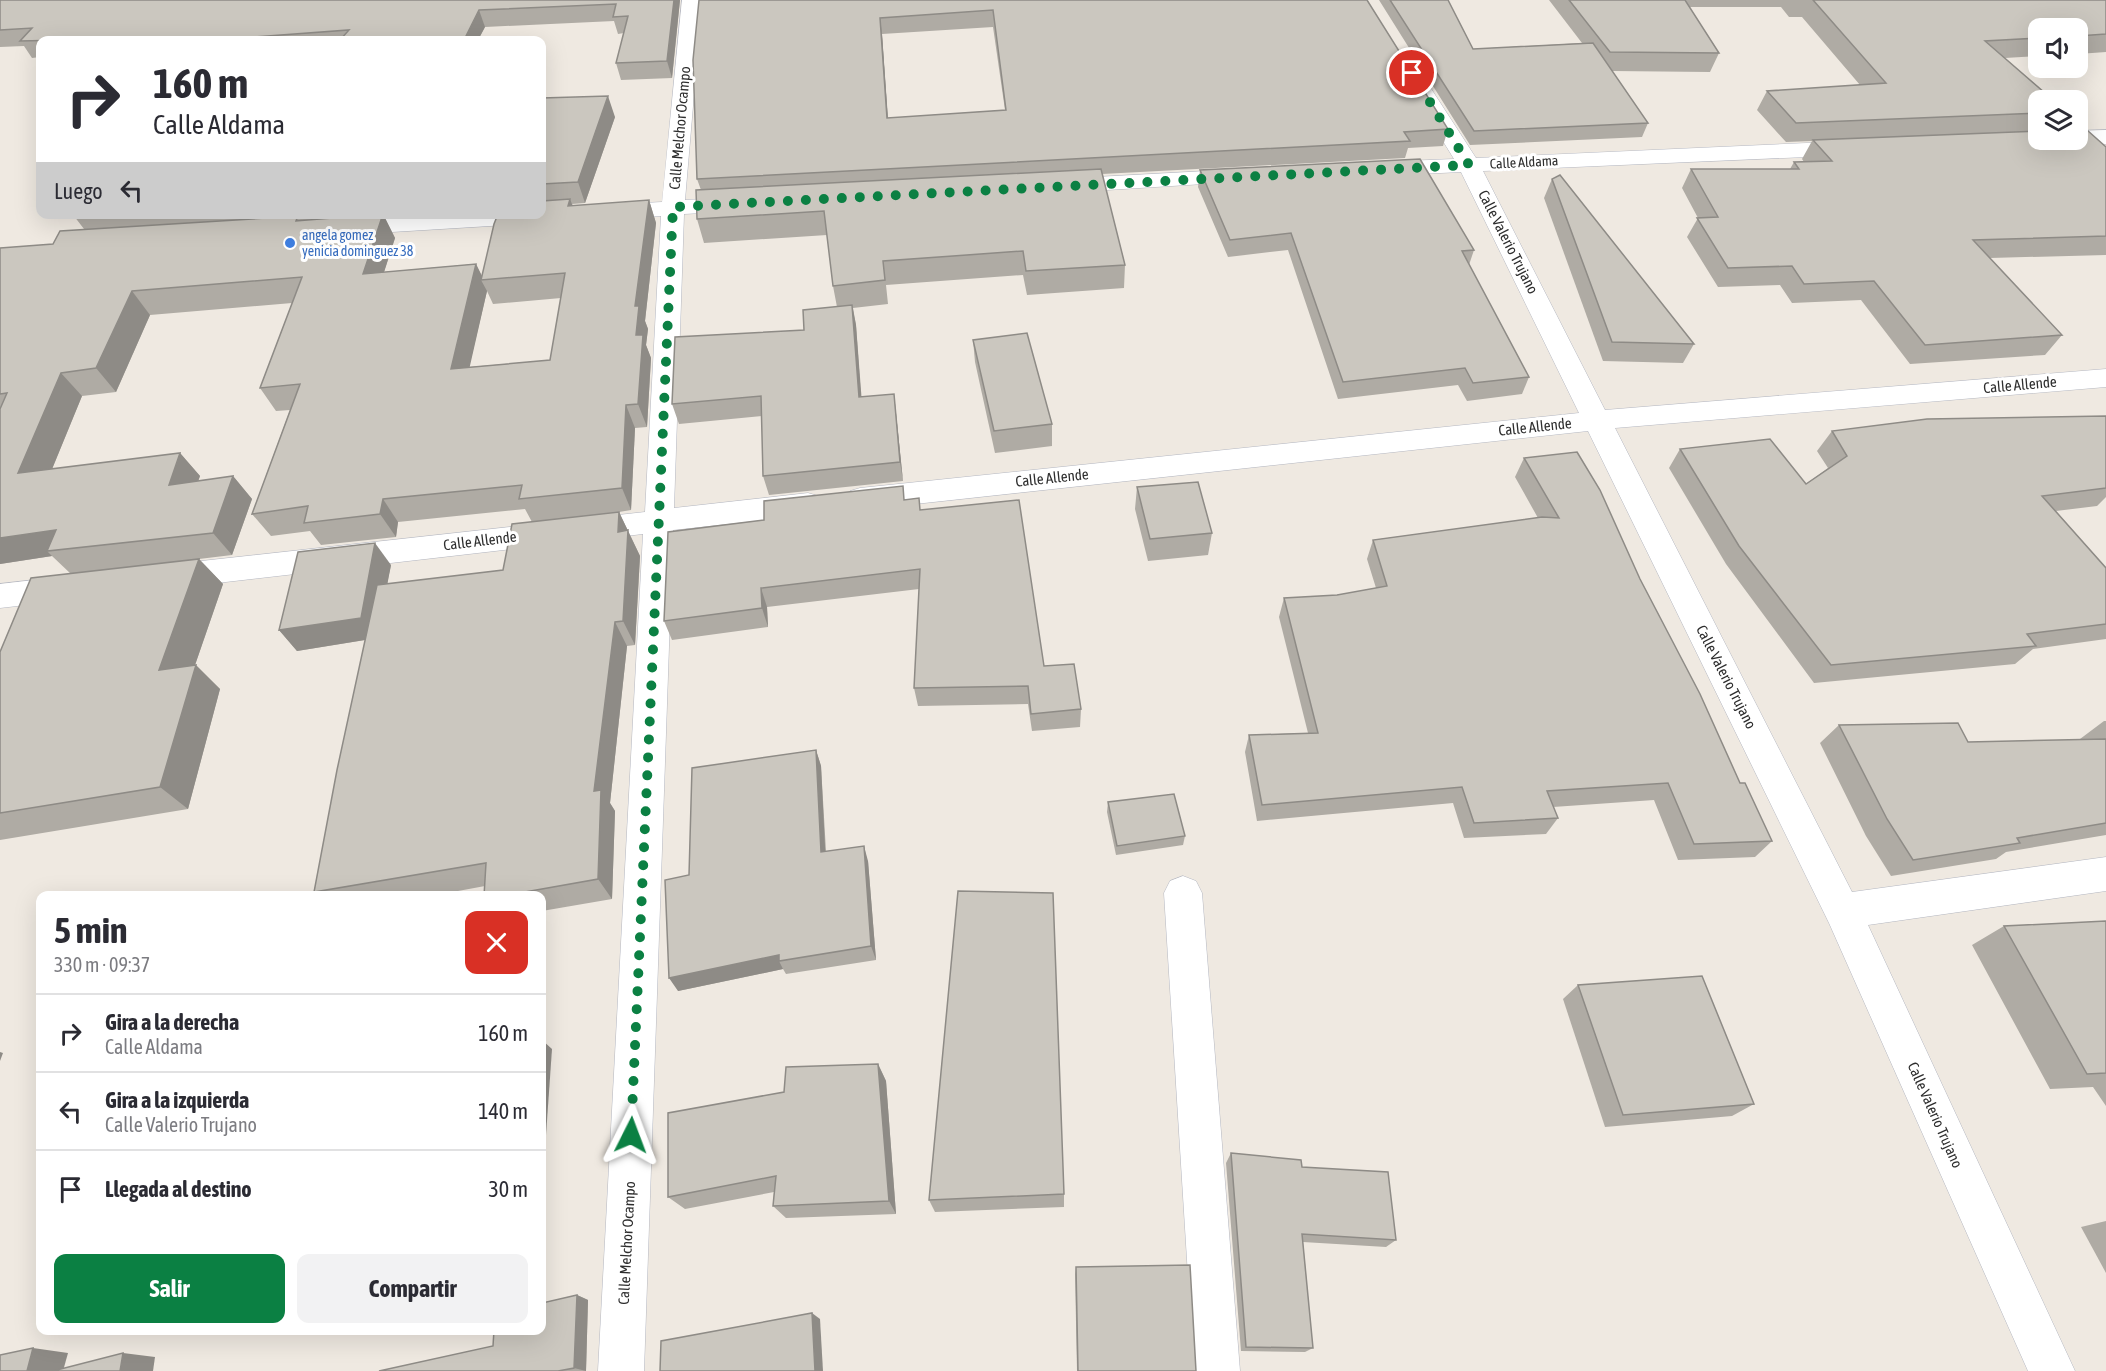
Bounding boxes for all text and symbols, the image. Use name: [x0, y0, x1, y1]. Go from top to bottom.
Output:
map controls: [2028, 18, 2088, 150]
button: sound: [2028, 18, 2088, 78]
pin: [1386, 47, 1437, 98]
icon: arrive: [1395, 56, 1428, 89]
text: 160 m: [153, 59, 248, 107]
icon: right: [54, 60, 132, 138]
street label: Calle Melchor Ocampo: [666, 66, 693, 190]
button: layers: [2028, 90, 2088, 150]
text: Calle Aldama: [153, 109, 285, 140]
street label: Calle Aldama: [1489, 152, 1559, 172]
icon: left: [115, 174, 148, 207]
text: Luego: [54, 178, 103, 204]
street label: Calle Valerio Trujano: [1475, 187, 1542, 296]
place label: angela gomez yenicia dominguez 38: [302, 227, 414, 259]
marker: angela gomez yenicia dominguez 38: [283, 236, 297, 250]
street label: Calle Allende: [1983, 373, 2058, 396]
street label: Calle Allende: [1497, 414, 1573, 439]
street label: Calle Allende: [1014, 465, 1090, 490]
street label: Calle Allende: [442, 528, 518, 553]
street label: Calle Valerio Trujano: [1693, 622, 1760, 731]
text: 5 min: [54, 909, 128, 951]
button: close: [465, 911, 528, 974]
text: 330 m · 09:37: [54, 953, 150, 976]
text: Gira a la derecha: [105, 1009, 239, 1035]
icon: right: [54, 1017, 87, 1050]
text: 160 m: [478, 1020, 528, 1046]
text: Calle Aldama: [105, 1035, 203, 1058]
street label: Calle Valerio Trujano: [1905, 1059, 1966, 1170]
text: Gira a la izquierda: [105, 1087, 249, 1113]
icon: left: [54, 1095, 87, 1128]
text: 140 m: [478, 1098, 528, 1124]
position arrow: [599, 1103, 663, 1167]
text: Calle Valerio Trujano: [105, 1113, 257, 1136]
icon: arrive: [54, 1173, 87, 1206]
text: Llegada al destino: [105, 1176, 252, 1202]
text: 30 m: [488, 1176, 528, 1202]
street label: Calle Melchor Ocampo: [615, 1181, 638, 1305]
button: Salir: [54, 1254, 285, 1323]
button: Compartir: [297, 1254, 528, 1323]

